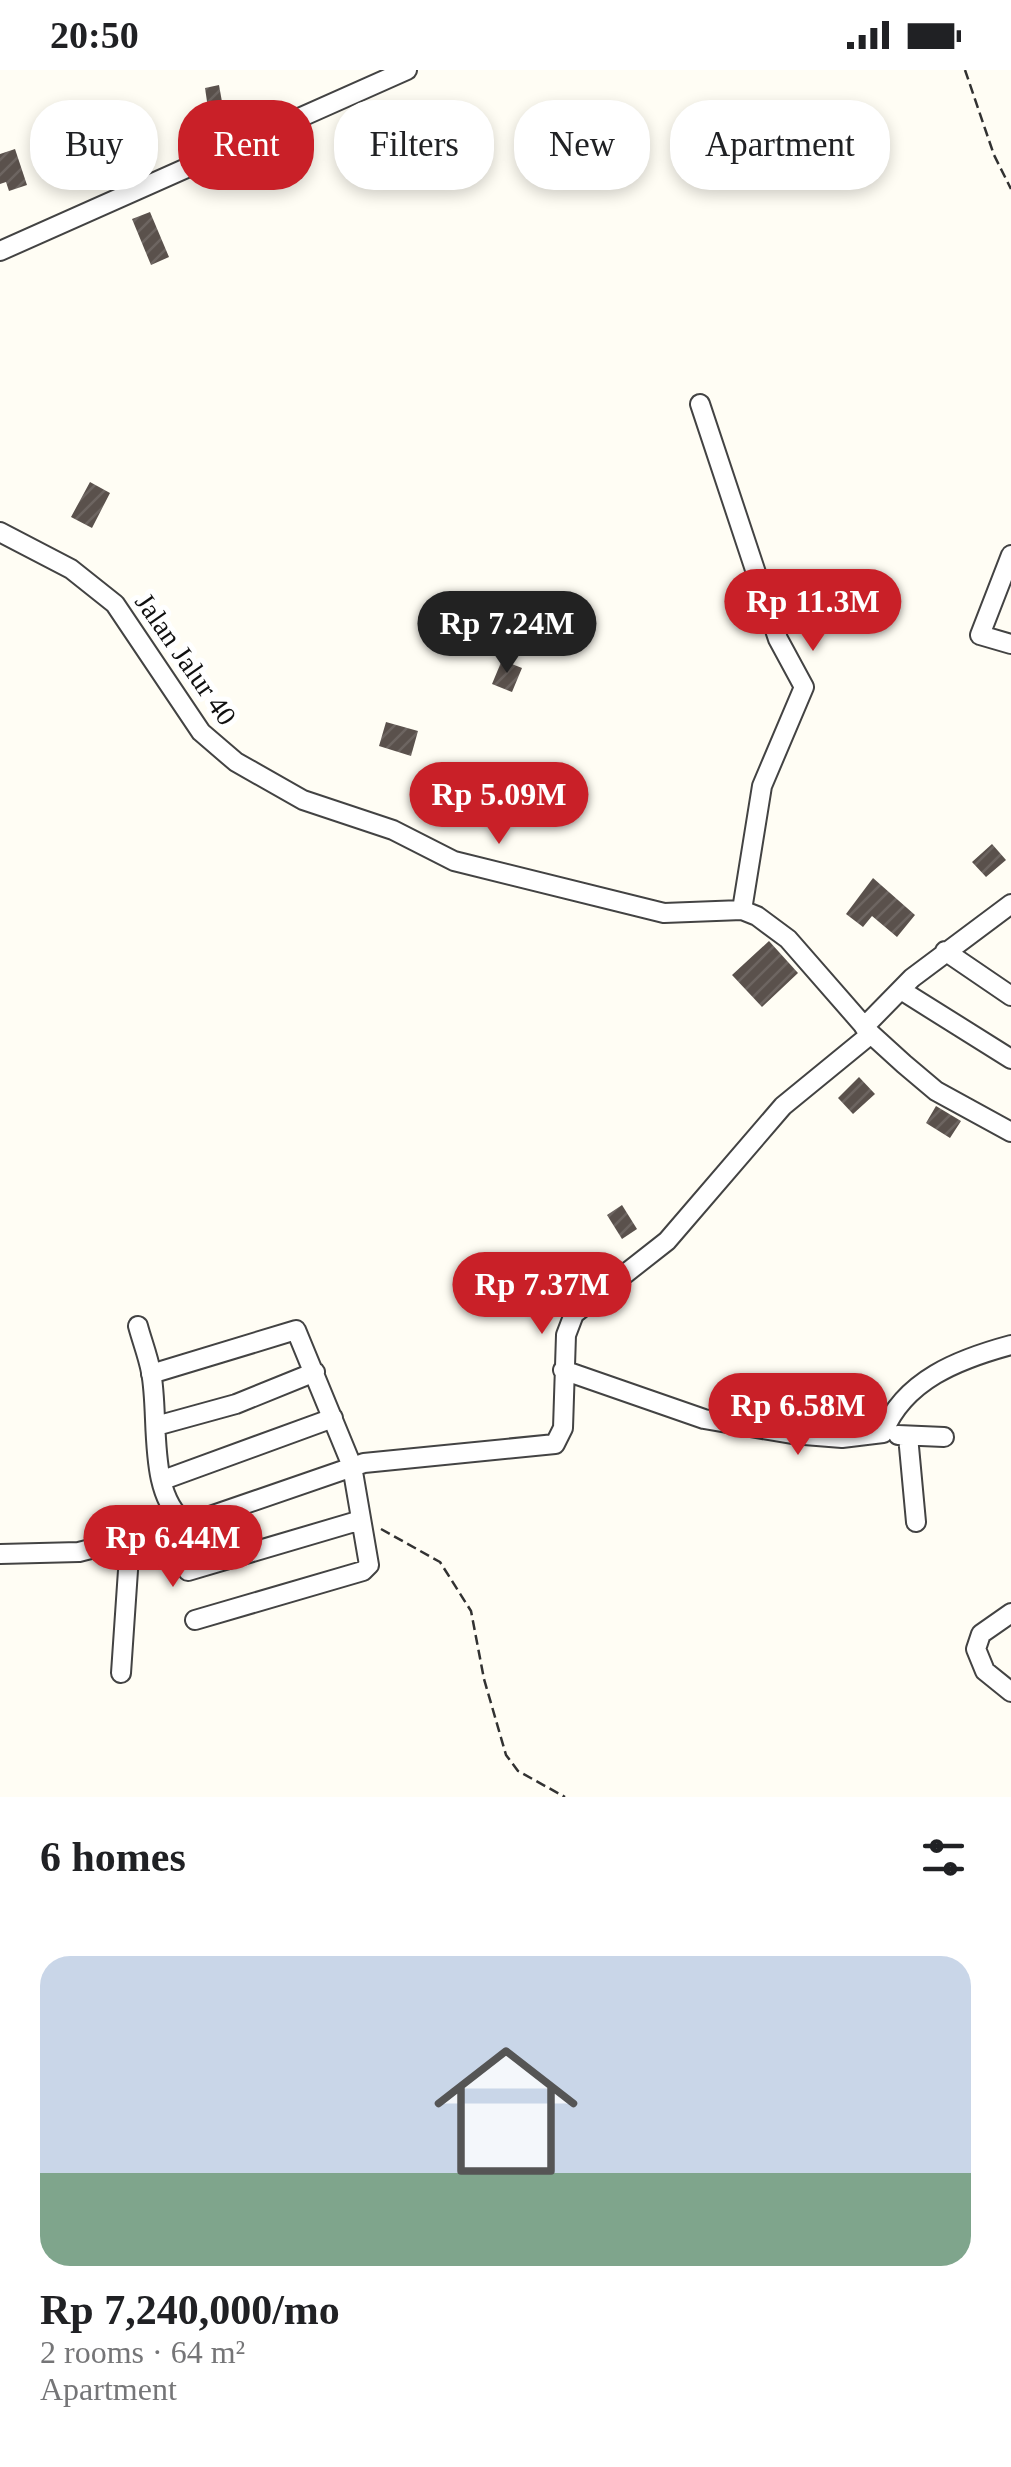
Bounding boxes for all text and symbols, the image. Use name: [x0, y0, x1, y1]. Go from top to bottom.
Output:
text: 20:50: [50, 14, 139, 56]
chip: Buy: [30, 100, 158, 190]
chip: Rent: [178, 100, 314, 190]
chip: Filters: [334, 100, 494, 190]
chip: New: [514, 100, 650, 190]
chip: Apartment: [670, 100, 890, 190]
pin: Rp 11.3M: [710, 569, 916, 654]
text: Rp 11.3M: [746, 583, 880, 619]
street label: Jalan Jalur 40: [129, 587, 243, 731]
pin: Rp 7.24M: [404, 591, 610, 676]
text: Rp 7.24M: [439, 605, 575, 641]
pin: Rp 5.09M: [396, 762, 602, 847]
text: Rp 5.09M: [431, 776, 567, 812]
pin: Rp 7.37M: [439, 1252, 645, 1337]
text: Rp 7.37M: [474, 1266, 610, 1302]
pin: Rp 6.58M: [695, 1373, 901, 1458]
text: Rp 6.58M: [730, 1387, 866, 1423]
pin: Rp 6.44M: [70, 1505, 276, 1590]
text: Rp 6.44M: [105, 1519, 241, 1555]
icon: filters: [916, 1830, 971, 1885]
text: 6 homes: [40, 1834, 186, 1880]
icon: home: [416, 2021, 596, 2201]
text: Rp 7,240,000/mo: [40, 2287, 340, 2333]
text: 2 rooms · 64 m²: [40, 2334, 245, 2370]
text: Apartment: [40, 2371, 177, 2407]

